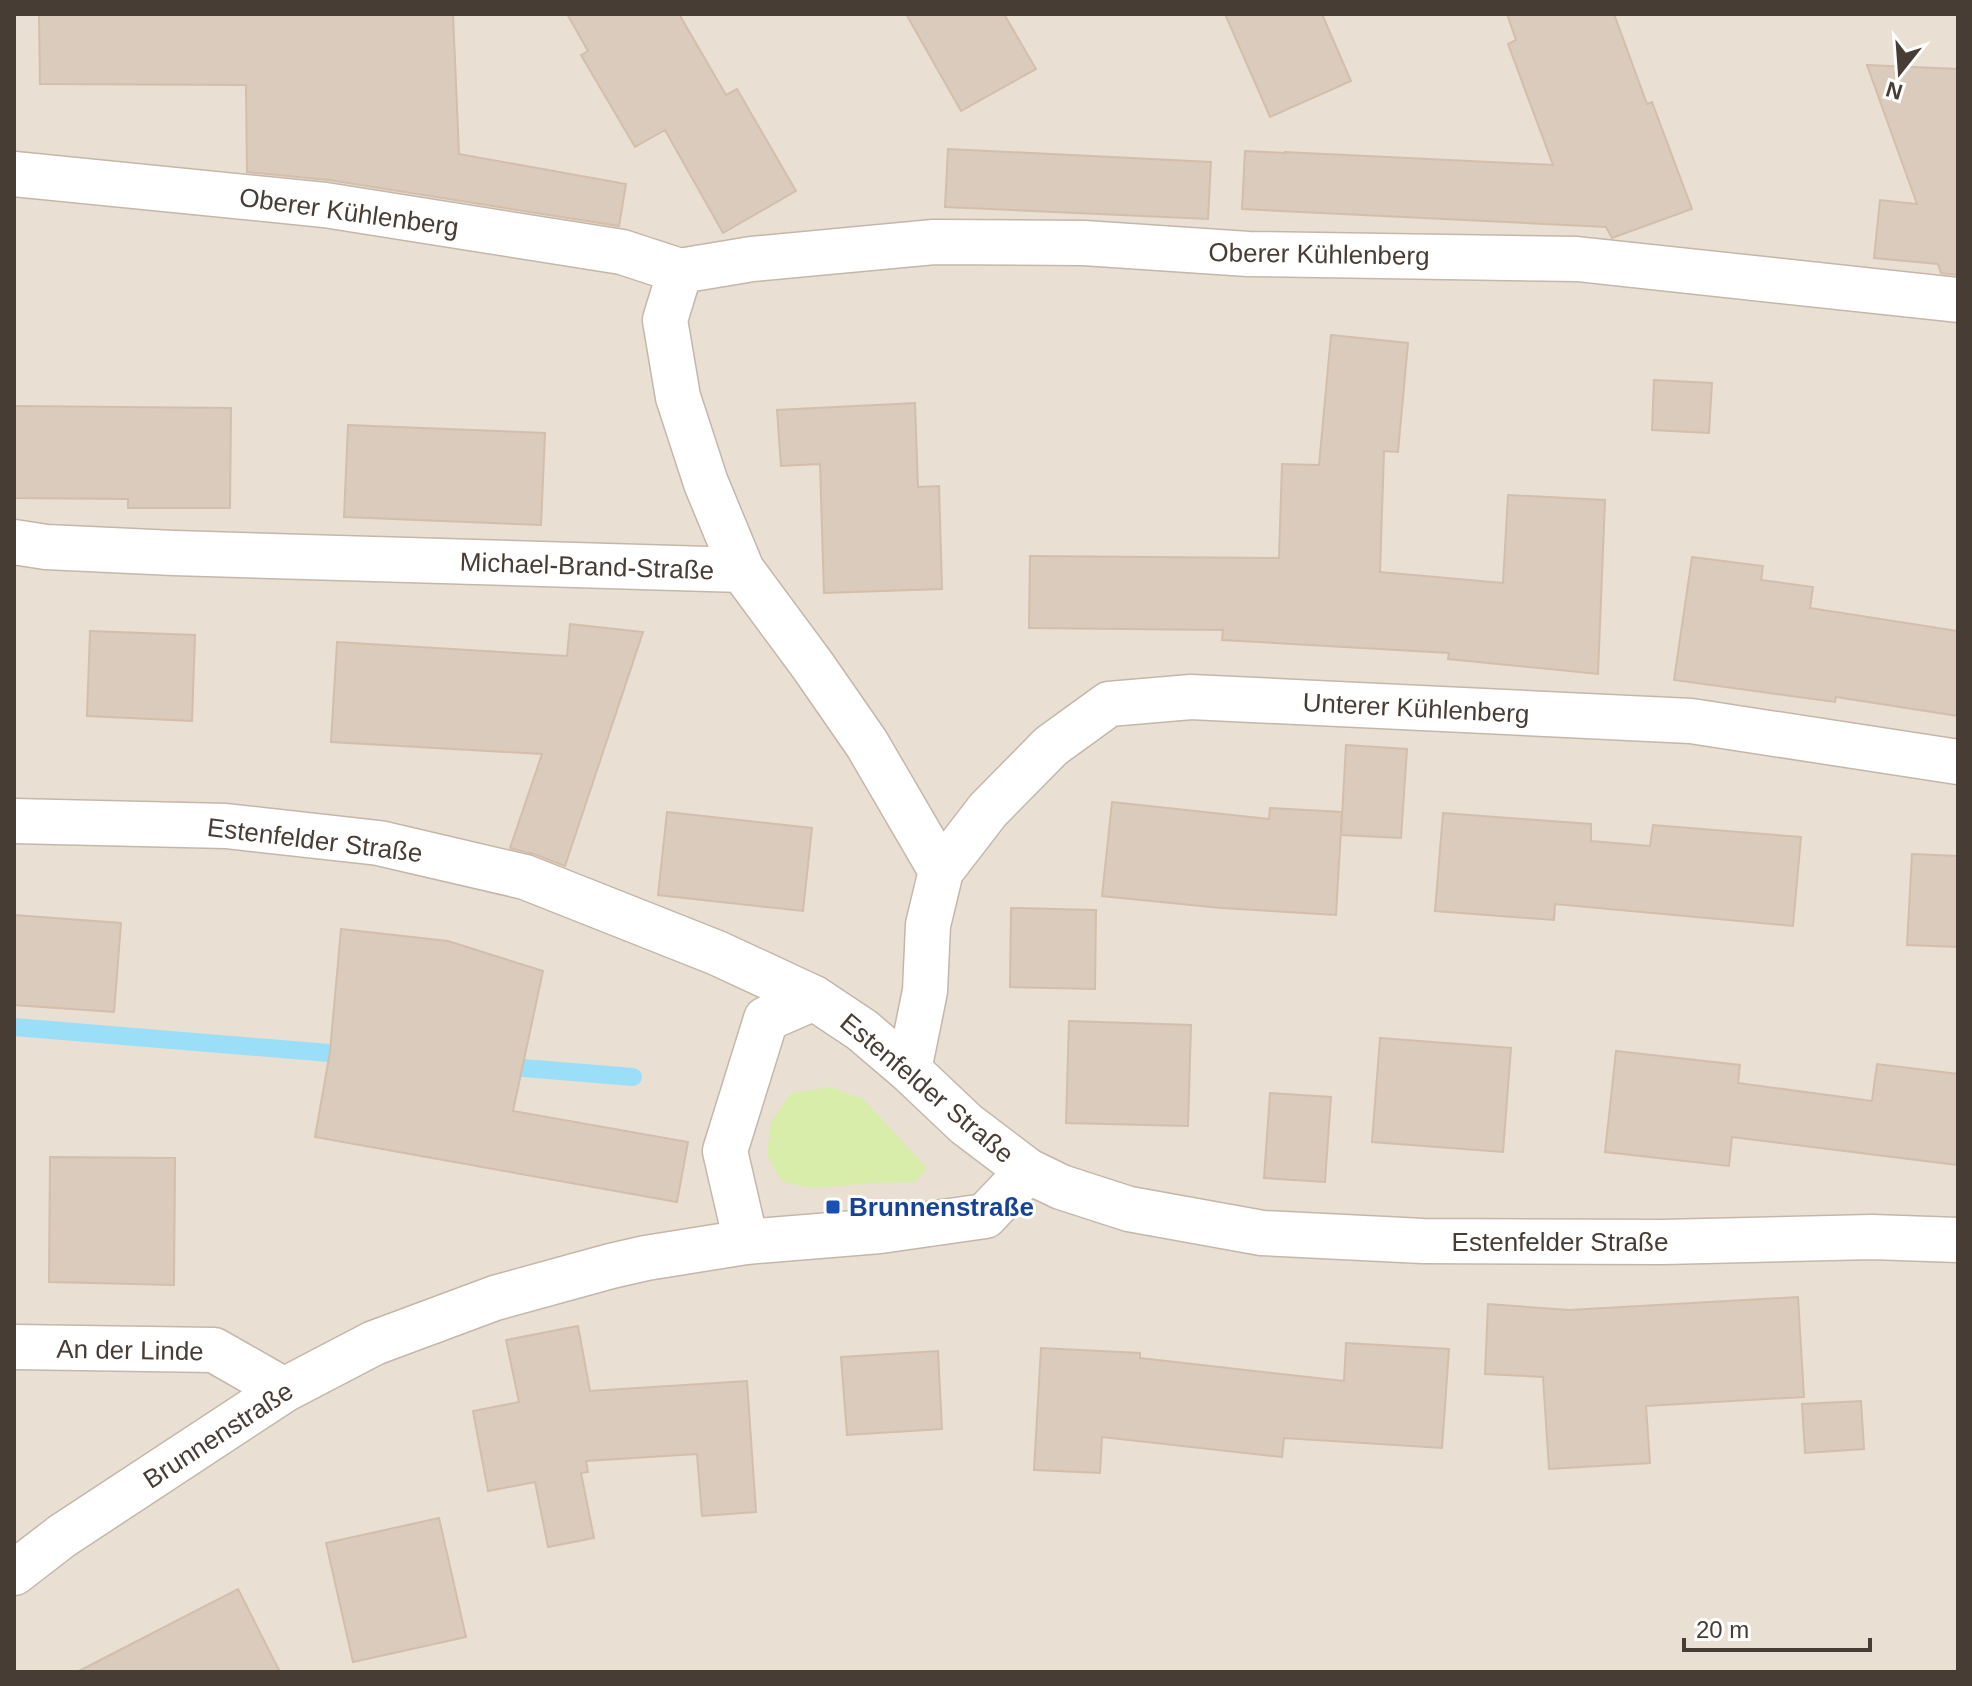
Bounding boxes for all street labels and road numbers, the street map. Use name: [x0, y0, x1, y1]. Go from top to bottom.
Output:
street label: Oberer Kühlenberg: [237, 182, 461, 242]
street label: Oberer Kühlenberg: [1208, 237, 1430, 271]
street label: Michael-Brand-Straße: [459, 547, 715, 585]
street label: Unterer Kühlenberg: [1302, 687, 1530, 729]
street label: Estenfelder Straße: [206, 812, 424, 868]
street label: Estenfelder Straße: [834, 1007, 1020, 1169]
street label: Estenfelder Straße: [1452, 1227, 1668, 1257]
street label: An der Linde: [56, 1334, 204, 1366]
street label: Brunnenstraße: [138, 1376, 298, 1494]

